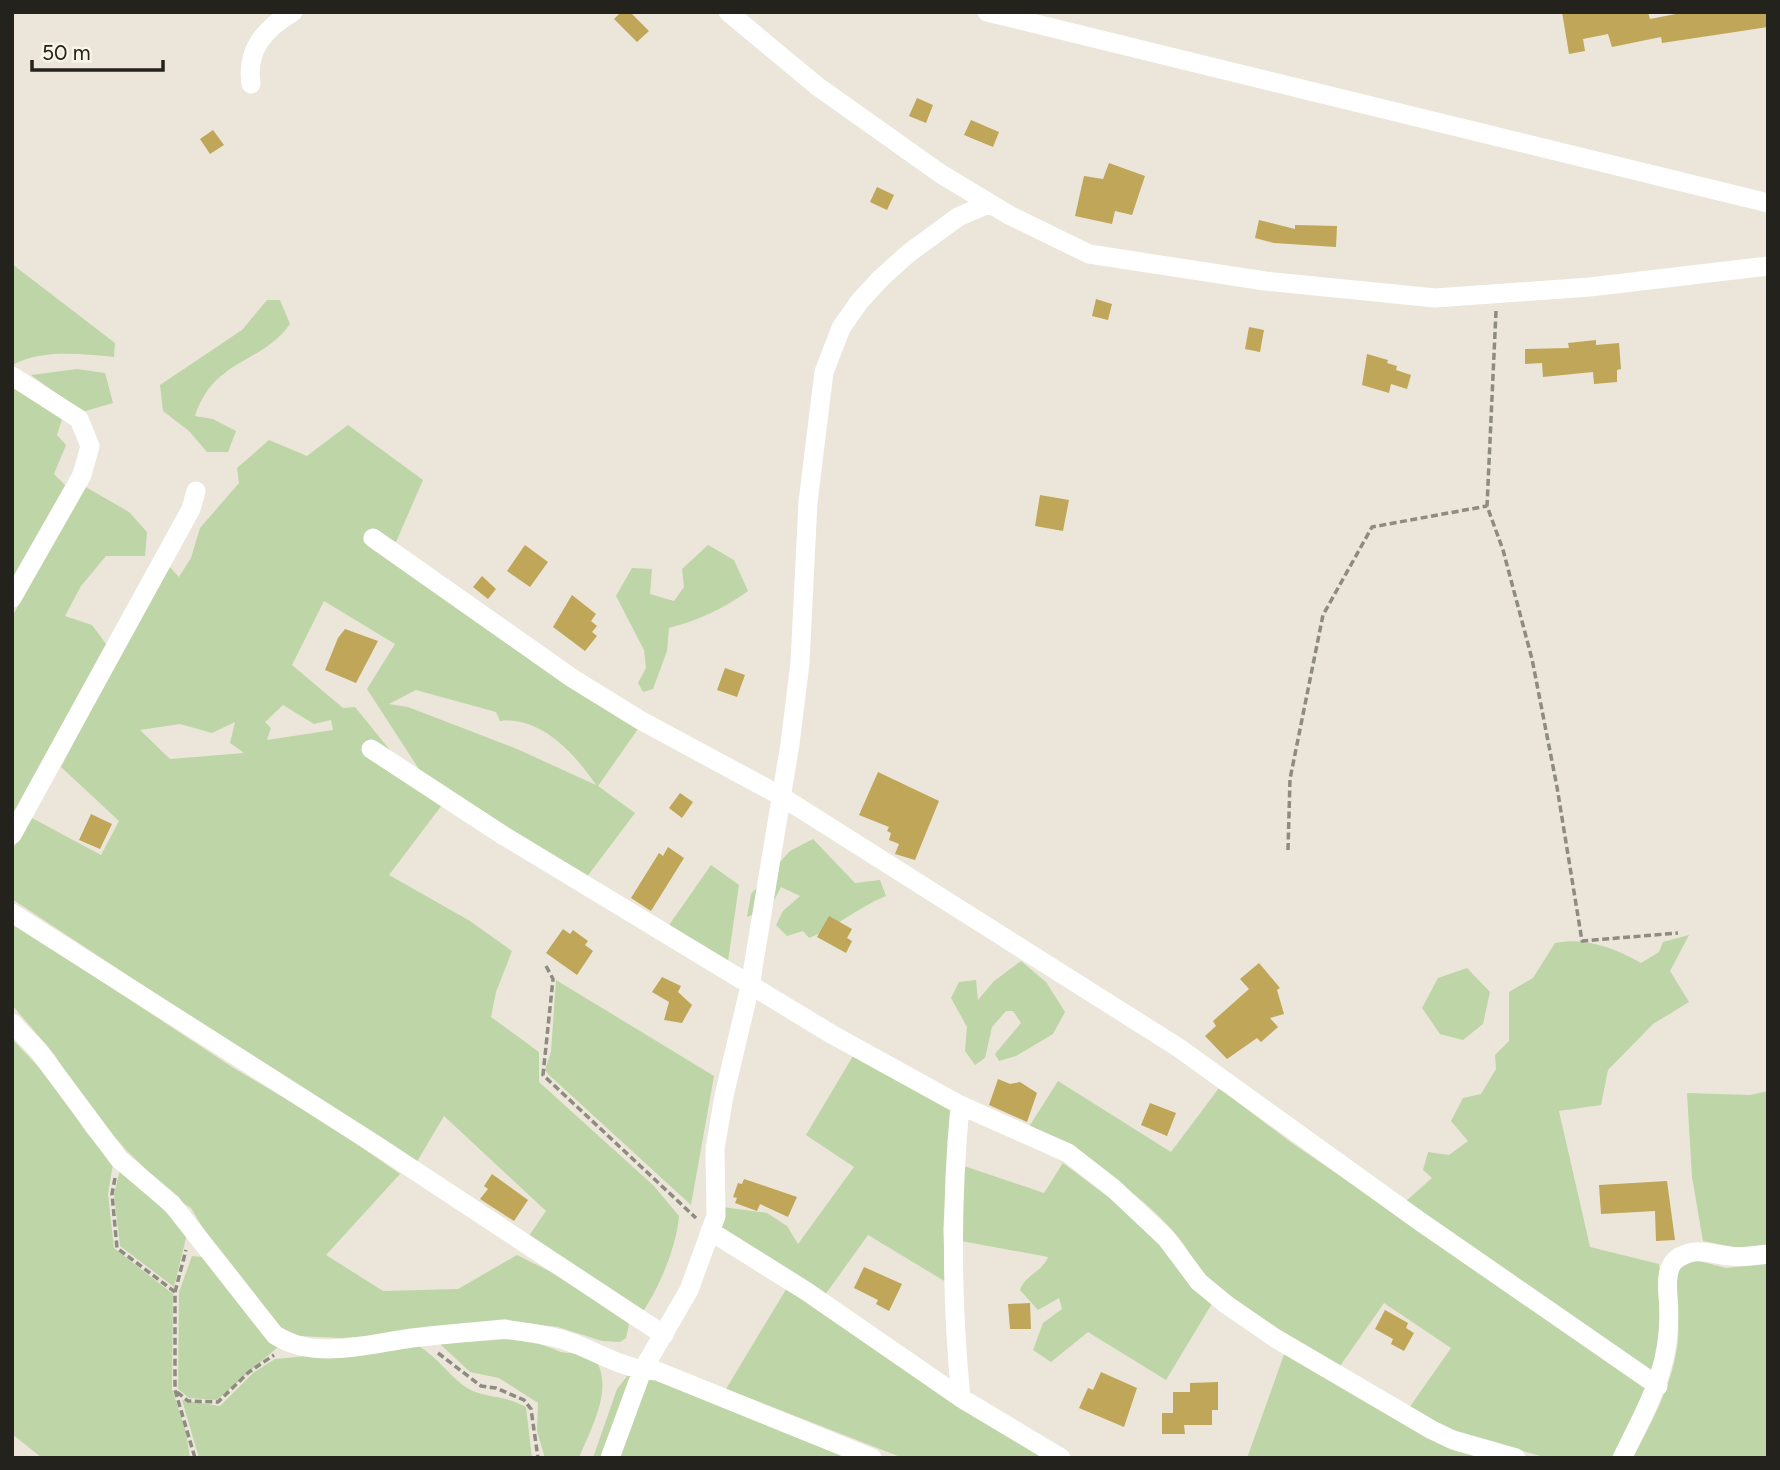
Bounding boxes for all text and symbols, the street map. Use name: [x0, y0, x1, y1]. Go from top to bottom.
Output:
scale bar: [32, 28, 163, 72]
text: 50 m: [42, 40, 91, 65]

